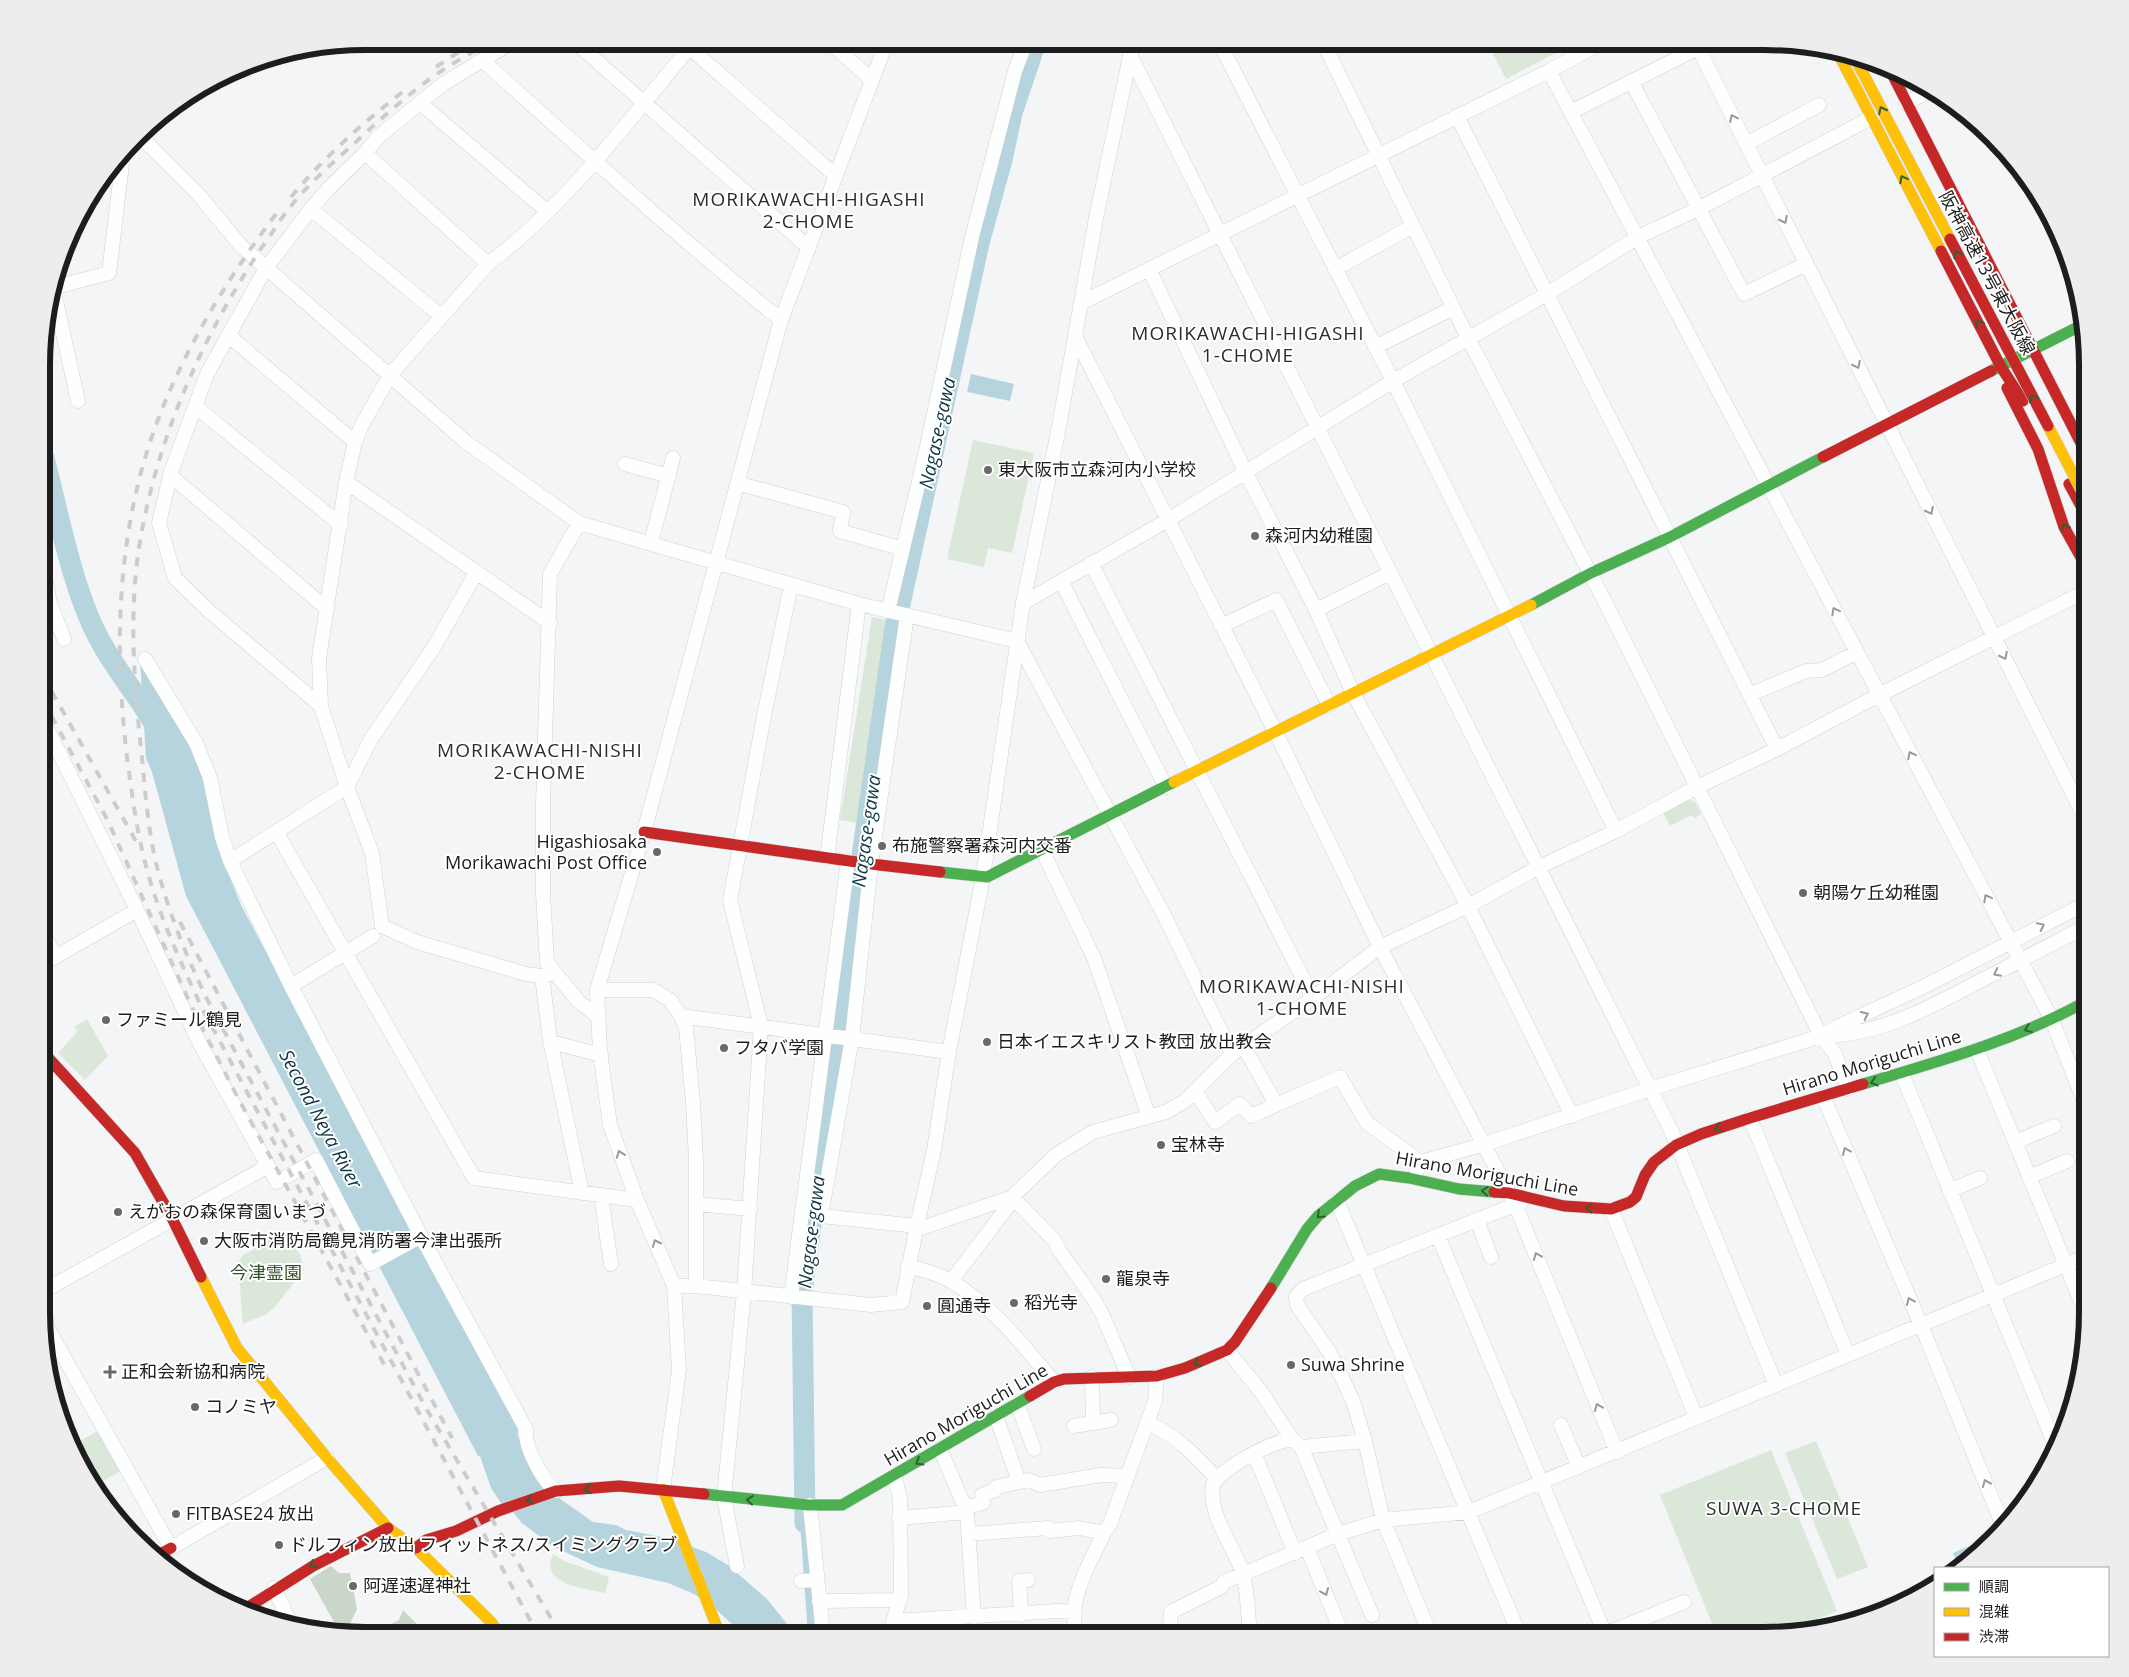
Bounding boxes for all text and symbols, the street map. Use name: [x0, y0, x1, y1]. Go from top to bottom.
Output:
one-way arrow: [1878, 106, 1888, 115]
one-way arrow: [1729, 114, 1739, 123]
one-way arrow: [1899, 176, 1909, 185]
district label: MORIKAWACHI-HIGASHI 2-CHOME: [692, 186, 926, 234]
street label: 阪神高速13号東大阪線: [1934, 186, 2041, 359]
one-way arrow: [1778, 215, 1788, 224]
one-way arrow: [1953, 250, 1963, 259]
district label: MORIKAWACHI-HIGASHI 1-CHOME: [1131, 320, 1365, 368]
one-way arrow: [1975, 320, 1985, 329]
one-way arrow: [1851, 360, 1861, 369]
water label: Nagase-gawa: [913, 375, 962, 491]
one-way arrow: [2029, 394, 2039, 403]
place label: 東大阪市立森河内小学校: [998, 457, 1196, 481]
marker: 東大阪市立森河内小学校: [982, 464, 994, 476]
one-way arrow: [1924, 505, 1934, 514]
place label: 森河内幼稚園: [1265, 523, 1373, 547]
one-way arrow: [2060, 523, 2071, 532]
marker: 森河内幼稚園: [1249, 530, 1261, 542]
one-way arrow: [1831, 608, 1841, 617]
one-way arrow: [1997, 651, 2008, 660]
district label: MORIKAWACHI-NISHI 2-CHOME: [437, 737, 643, 785]
one-way arrow: [1907, 751, 1917, 760]
water label: Nagase-gawa: [845, 773, 887, 889]
place label: Higashiosaka Morikawachi Post Office: [445, 829, 647, 874]
place label: 布施警察署森河内交番: [892, 833, 1072, 857]
marker: 布施警察署森河内交番: [876, 840, 888, 852]
marker: Higashiosaka Morikawachi Post Office: [651, 846, 663, 858]
place label: 朝陽ケ丘幼稚園: [1813, 880, 1939, 904]
marker: 朝陽ケ丘幼稚園: [1797, 887, 1809, 899]
one-way arrow: [1984, 895, 1994, 904]
one-way arrow: [2036, 922, 2045, 932]
one-way arrow: [1993, 967, 2002, 977]
district label: MORIKAWACHI-NISHI 1-CHOME: [1199, 973, 1405, 1021]
place label: ファミール鶴見: [116, 1007, 242, 1031]
one-way arrow: [1860, 1011, 1869, 1021]
marker: ファミール鶴見: [100, 1014, 112, 1026]
street label: Hirano Moriguchi Line: [1780, 1023, 1964, 1101]
one-way arrow: [2024, 1023, 2033, 1034]
place label: 日本イエスキリスト教団 放出教会: [997, 1029, 1272, 1053]
place label: フタバ学園: [734, 1035, 824, 1059]
marker: 日本イエスキリスト教団 放出教会: [981, 1036, 993, 1048]
marker: フタバ学園: [718, 1042, 730, 1054]
water label: Second Neya River: [273, 1045, 369, 1194]
one-way arrow: [1870, 1076, 1879, 1086]
one-way arrow: [1715, 1123, 1723, 1133]
place label: 宝林寺: [1171, 1132, 1225, 1156]
marker: 宝林寺: [1155, 1139, 1167, 1151]
street label: Hirano Moriguchi Line: [1394, 1145, 1581, 1201]
one-way arrow: [1842, 1147, 1853, 1156]
one-way arrow: [616, 1151, 626, 1159]
water label: Nagase-gawa: [791, 1174, 831, 1290]
one-way arrow: [1481, 1185, 1489, 1196]
place label: えがおの森保育園いまづ: [128, 1199, 326, 1223]
one-way arrow: [1585, 1203, 1593, 1214]
marker: えがおの森保育園いまづ: [112, 1206, 124, 1218]
one-way arrow: [1317, 1209, 1326, 1218]
place label: 大阪市消防局鶴見消防署今津出張所: [214, 1228, 502, 1252]
marker: 大阪市消防局鶴見消防署今津出張所: [198, 1235, 210, 1247]
one-way arrow: [652, 1239, 663, 1248]
one-way arrow: [1532, 1252, 1543, 1261]
park label: 今津霊園: [230, 1260, 302, 1284]
place label: 龍泉寺: [1116, 1266, 1170, 1290]
marker: 龍泉寺: [1100, 1273, 1112, 1285]
place label: 稻光寺: [1024, 1290, 1078, 1314]
place label: 圓通寺: [937, 1293, 991, 1317]
marker: 稻光寺: [1008, 1297, 1020, 1309]
one-way arrow: [1906, 1297, 1917, 1306]
marker: 圓通寺: [921, 1300, 933, 1312]
place label: Suwa Shrine: [1301, 1352, 1405, 1376]
street label: Hirano Moriguchi Line: [879, 1357, 1052, 1471]
one-way arrow: [1193, 1357, 1202, 1367]
place label: 正和会新協和病院: [121, 1359, 265, 1383]
marker: Suwa Shrine: [1285, 1359, 1297, 1371]
marker: 正和会新協和病院: [103, 1365, 117, 1379]
place label: コノミヤ: [205, 1394, 277, 1418]
marker: コノミヤ: [189, 1401, 201, 1413]
one-way arrow: [1594, 1403, 1604, 1411]
one-way arrow: [915, 1455, 924, 1465]
one-way arrow: [1981, 1479, 1992, 1488]
one-way arrow: [584, 1483, 592, 1494]
one-way arrow: [526, 1494, 535, 1504]
one-way arrow: [746, 1494, 754, 1505]
district label: SUWA 3-CHOME: [1706, 1495, 1862, 1521]
place label: FITBASE24 放出: [186, 1501, 314, 1525]
marker: FITBASE24 放出: [170, 1508, 182, 1520]
place label: ドルフィン放出 フィットネス/スイミングクラブ: [289, 1532, 677, 1556]
marker: ドルフィン放出 フィットネス/スイミングクラブ: [273, 1539, 285, 1551]
one-way arrow: [309, 1559, 318, 1569]
legend: [1934, 1567, 2109, 1657]
place label: 阿遅速遅神社: [363, 1573, 471, 1597]
text: 順調: [1979, 1576, 2009, 1596]
marker: 阿遅速遅神社: [347, 1580, 359, 1592]
one-way arrow: [1319, 1587, 1329, 1596]
text: 混雑: [1979, 1601, 2009, 1621]
text: 渋滞: [1979, 1626, 2009, 1646]

